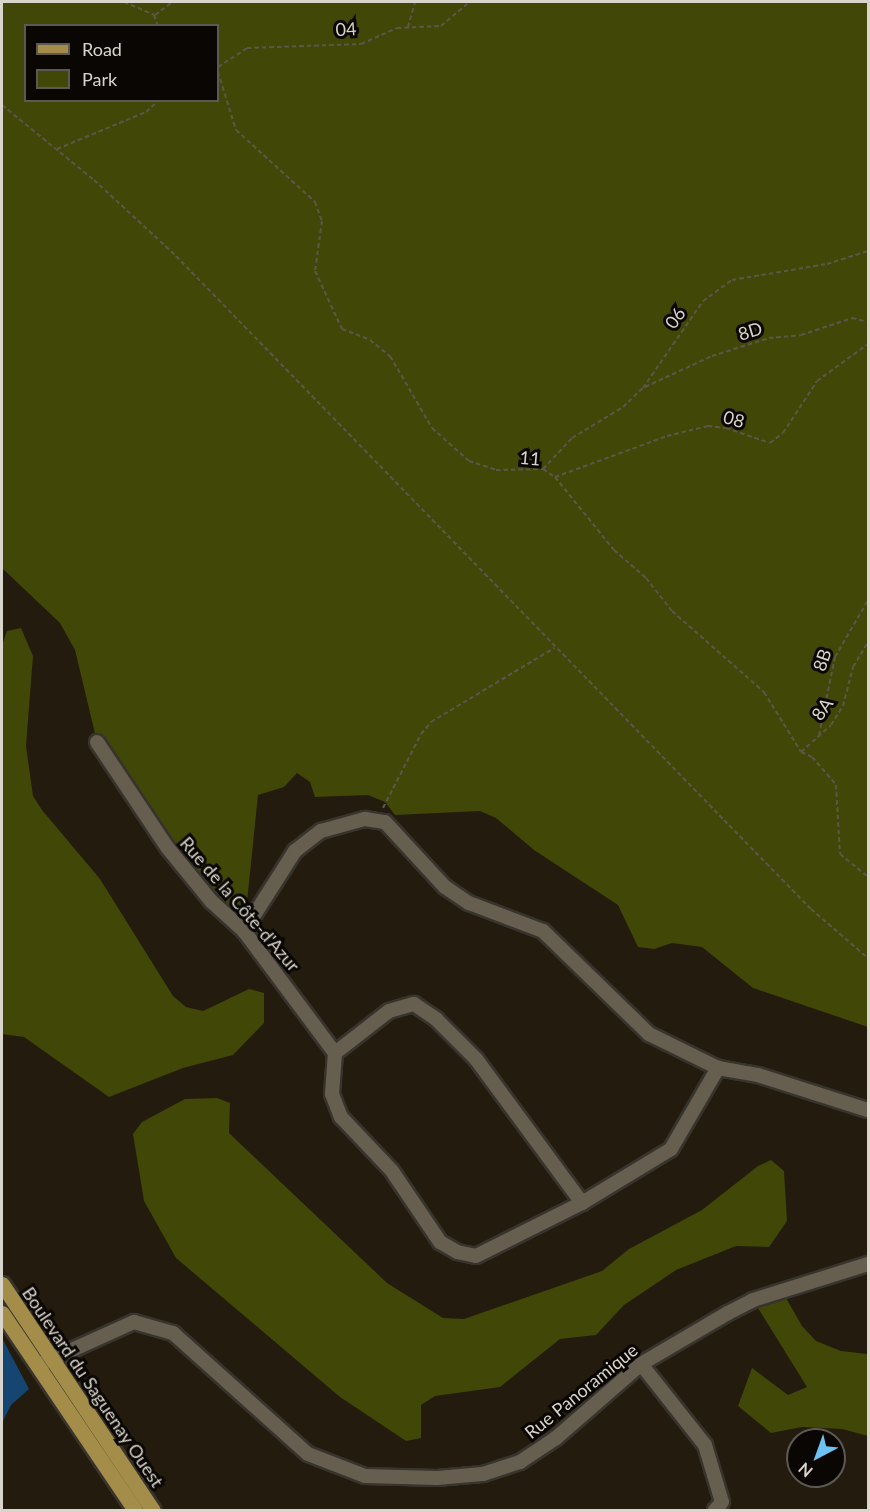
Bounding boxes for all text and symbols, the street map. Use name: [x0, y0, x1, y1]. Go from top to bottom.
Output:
street label: 04: [335, 17, 357, 41]
legend: [24, 24, 219, 102]
text: Road: [82, 38, 122, 60]
text: Park: [82, 68, 117, 90]
street label: 06: [660, 303, 690, 333]
street label: 8D: [735, 317, 765, 345]
street label: 08: [721, 406, 747, 432]
street label: 11: [519, 446, 541, 470]
street label: 8B: [808, 646, 836, 674]
street label: 8A: [807, 694, 837, 724]
street label: Rue de la Côte-d'Azur: [176, 832, 304, 976]
street label: Boulevard du Saguenay Ouest: [18, 1283, 168, 1491]
street label: Rue Panoramique: [520, 1339, 642, 1443]
north arrow: [786, 1428, 846, 1488]
text: N: [794, 1459, 816, 1482]

